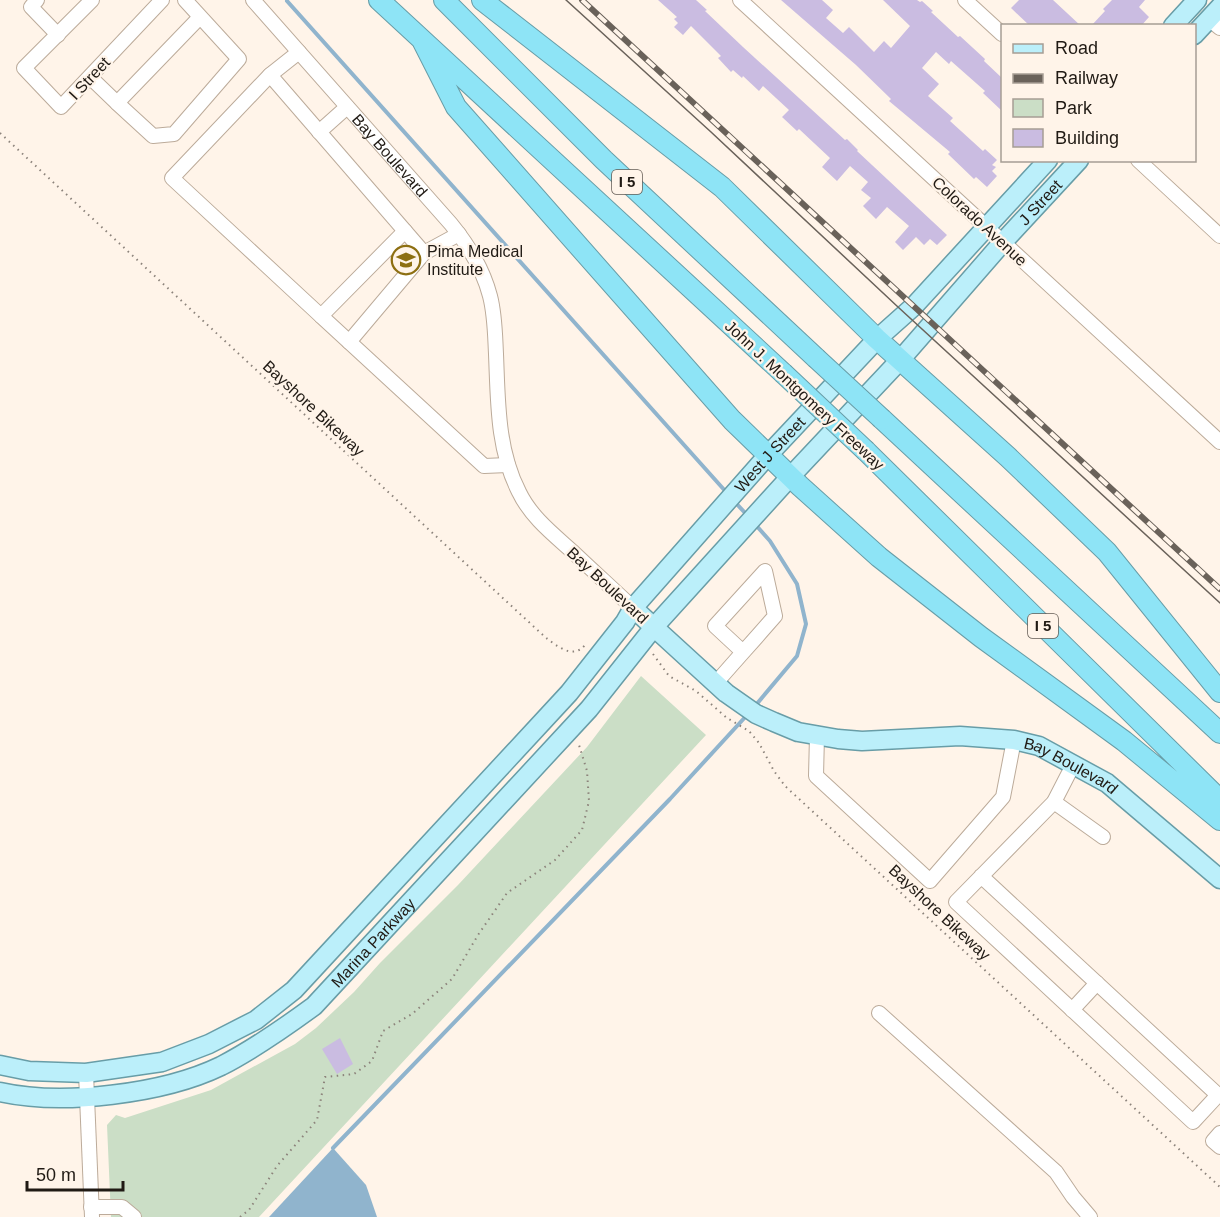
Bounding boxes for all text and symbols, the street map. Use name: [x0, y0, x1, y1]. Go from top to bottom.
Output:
legend: [1001, 24, 1196, 162]
text: Road: [1055, 38, 1098, 58]
street label: I Street: [66, 53, 114, 103]
text: Railway: [1055, 68, 1118, 88]
text: Park: [1055, 98, 1093, 118]
street label: Bay Boulevard: [349, 111, 431, 200]
text: Building: [1055, 128, 1119, 148]
road number: I 5: [612, 170, 642, 194]
street label: Colorado Avenue: [929, 173, 1030, 269]
street label: J Street: [1015, 176, 1066, 228]
place label: Pima Medical Institute: [427, 243, 523, 278]
school or university icon: Pima Medical Institute: [390, 244, 422, 276]
street label: John J. Montgomery Freeway: [722, 317, 888, 473]
street label: Bayshore Bikeway: [260, 357, 368, 459]
street label: West J Street: [731, 413, 809, 496]
street label: Bay Boulevard: [564, 544, 652, 627]
road number: I 5: [1028, 614, 1058, 638]
street label: Bay Boulevard: [1022, 735, 1121, 797]
street label: Bayshore Bikeway: [886, 861, 994, 963]
street label: Marina Parkway: [328, 895, 418, 991]
scale bar: [27, 1154, 123, 1192]
text: 50 m: [36, 1165, 76, 1185]

